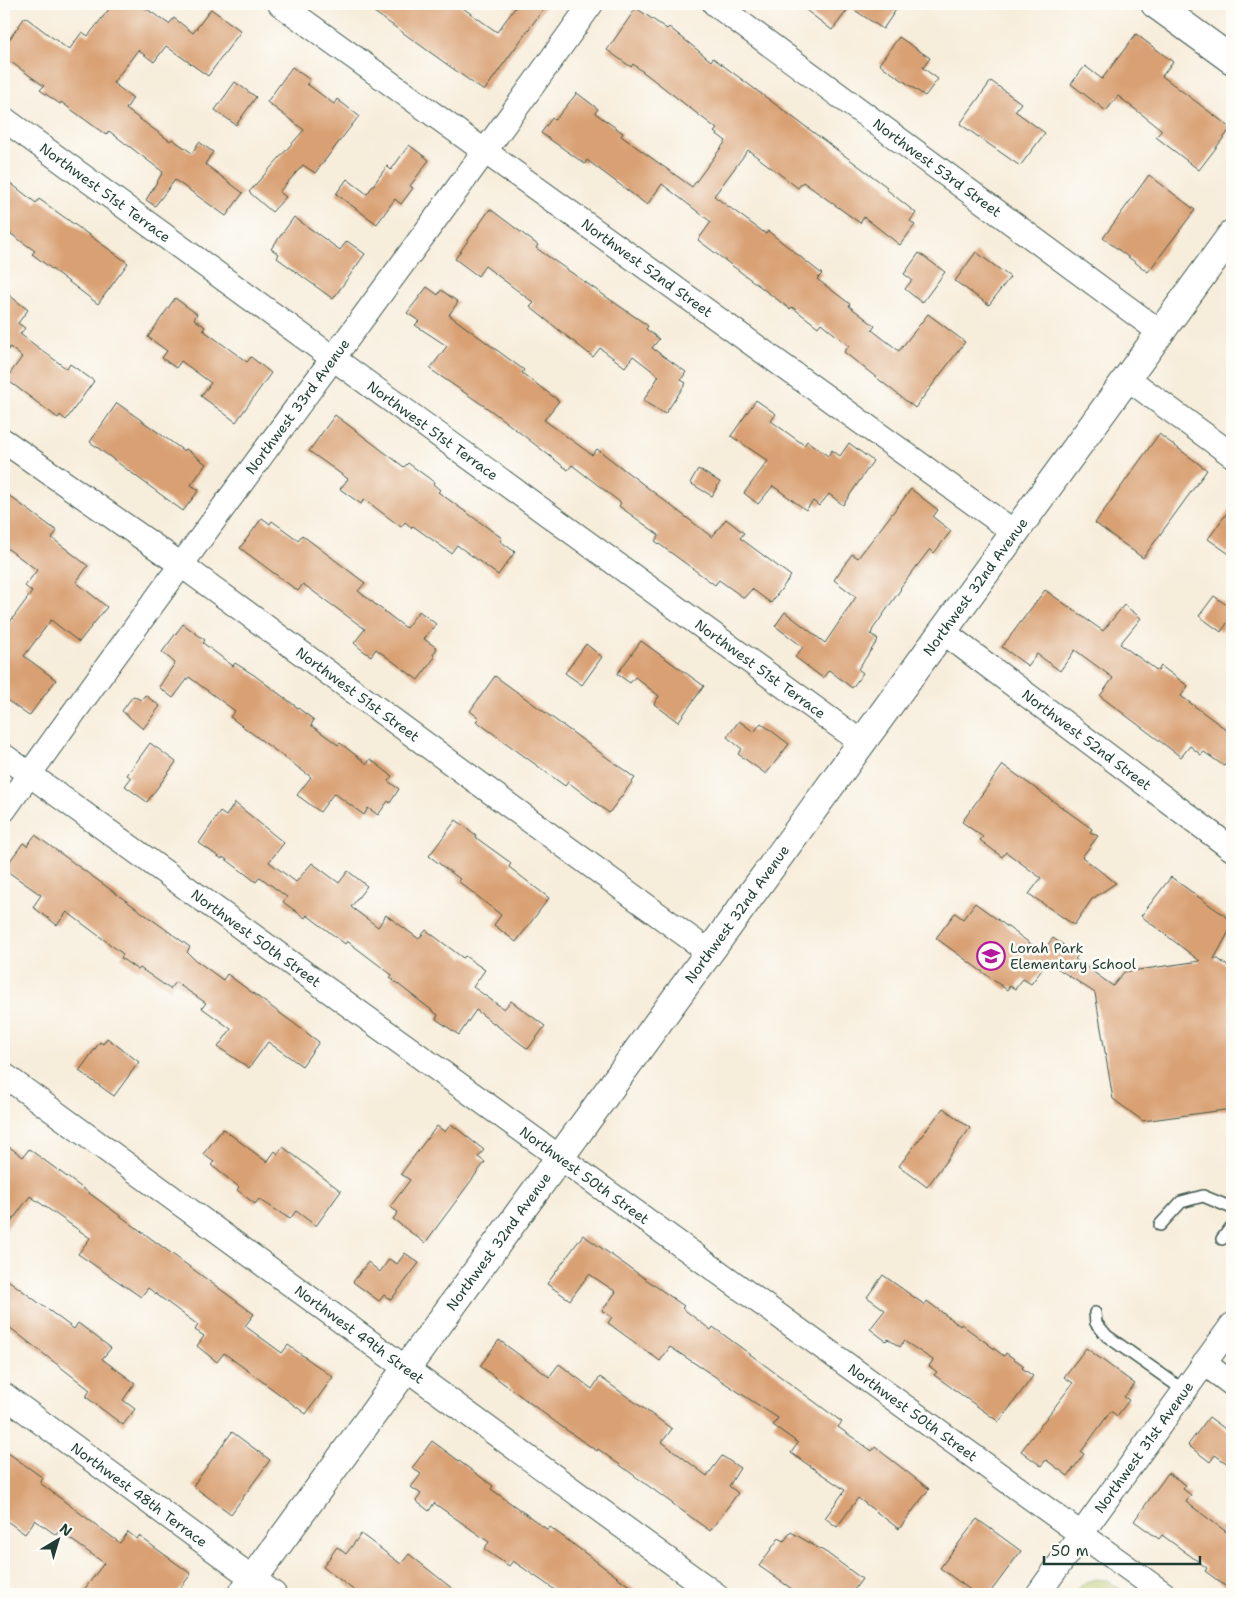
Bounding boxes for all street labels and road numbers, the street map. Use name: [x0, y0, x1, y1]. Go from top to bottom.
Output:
street label: Northwest 53rd Street: [869, 115, 1005, 221]
street label: Northwest 51st Terrace: [36, 139, 174, 246]
street label: Northwest 52nd Street: [578, 215, 716, 321]
street label: Northwest 33rd Avenue: [242, 335, 354, 478]
street label: Northwest 51st Terrace: [364, 377, 502, 484]
street label: Northwest 32nd Avenue: [919, 514, 1032, 659]
street label: Northwest 51st Terrace: [691, 615, 829, 722]
street label: Northwest 51st Street: [292, 643, 423, 746]
street label: Northwest 52nd Street: [1018, 685, 1155, 794]
street label: Northwest 32nd Avenue: [681, 841, 793, 987]
street label: Northwest 50th Street: [188, 885, 324, 991]
street label: Northwest 50th Street: [516, 1122, 653, 1228]
street label: Northwest 32nd Avenue: [442, 1169, 555, 1314]
street label: Northwest 49th Street: [291, 1281, 428, 1388]
street label: Northwest 50th Street: [844, 1360, 981, 1465]
street label: Northwest 31st Avenue: [1090, 1378, 1197, 1517]
street label: Northwest 48th Terrace: [67, 1438, 211, 1551]

